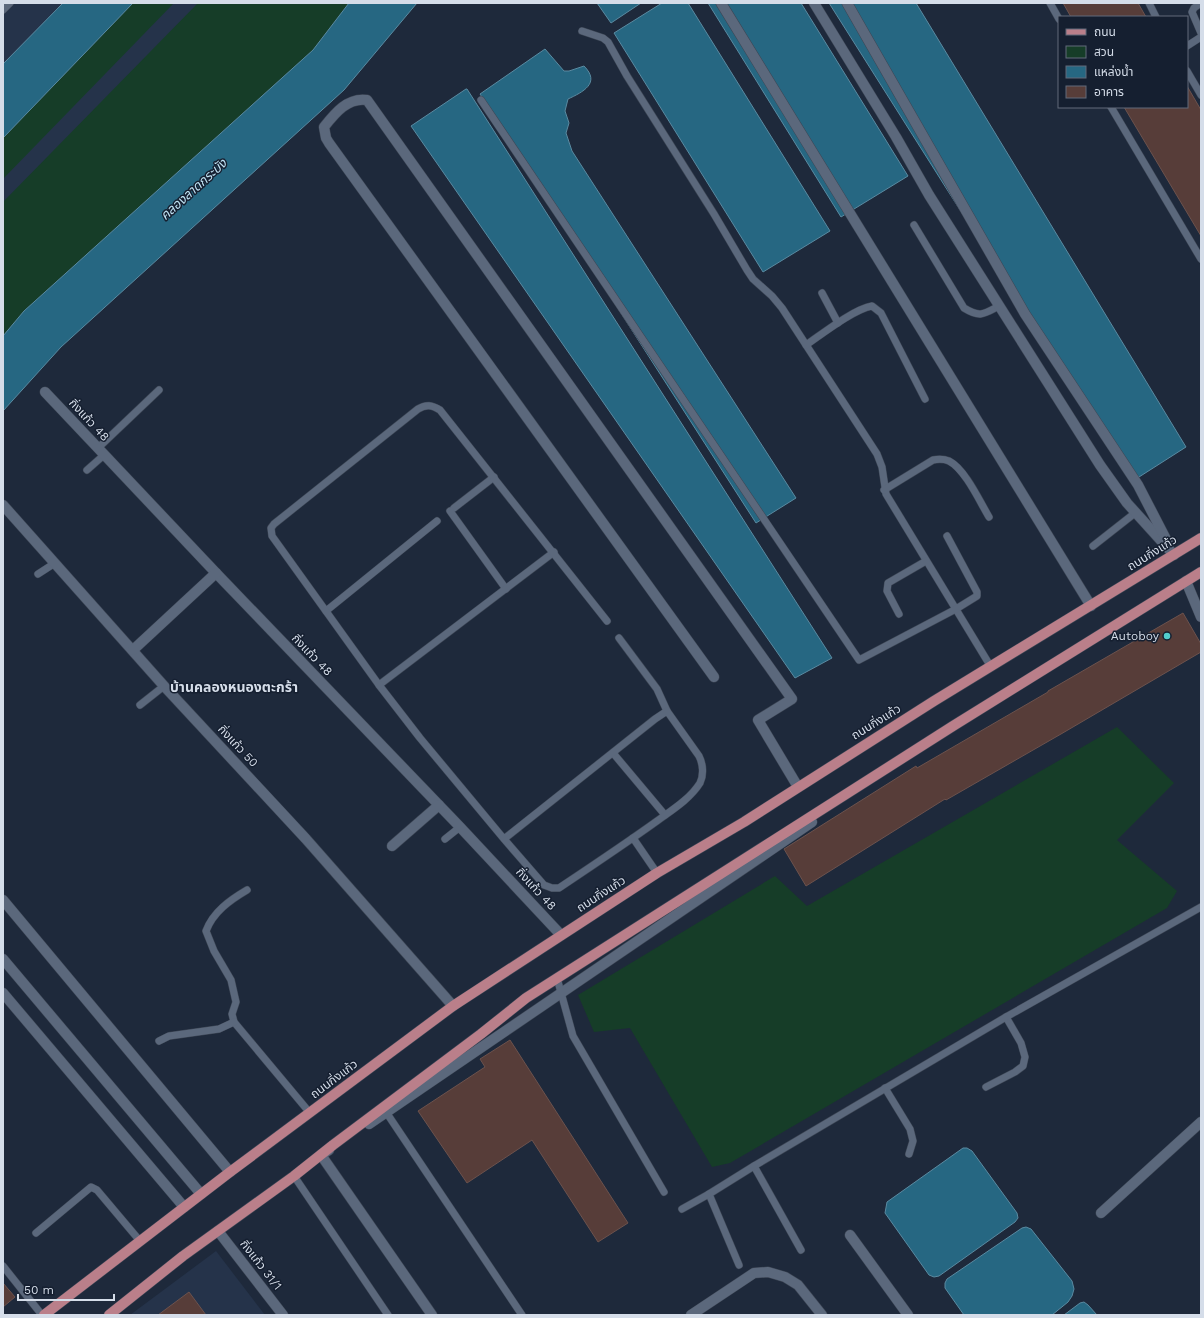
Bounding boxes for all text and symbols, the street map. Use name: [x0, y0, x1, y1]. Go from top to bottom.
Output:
legend: [1058, 16, 1188, 108]
text: ถนน: [1094, 25, 1116, 39]
text: สวน: [1094, 45, 1114, 59]
text: แหล่งน้ำ: [1094, 63, 1133, 79]
text: อาคาร: [1094, 85, 1124, 99]
water label: คลองลาดกระบัง: [157, 155, 230, 223]
street label: กิ่งแก้ว 48: [66, 395, 113, 444]
street label: ถนนกิ่งแก้ว: [1124, 531, 1179, 574]
place label: Autoboy: [1111, 629, 1160, 643]
street label: กิ่งแก้ว 48: [289, 630, 336, 679]
marker: Autoboy: [1162, 631, 1172, 641]
district label: บ้านคลองหนองตะกร้า: [170, 679, 298, 695]
street label: ถนนกิ่งแก้ว: [848, 700, 903, 743]
street label: กิ่งแก้ว 50: [215, 721, 262, 770]
street label: กิ่งแก้ว 48: [513, 864, 560, 913]
street label: ถนนกิ่งแก้ว: [573, 872, 628, 915]
street label: ถนนกิ่งแก้ว: [307, 1056, 360, 1101]
street label: กิ่งแก้ว 31/1: [237, 1237, 286, 1293]
scale bar: [18, 1276, 114, 1302]
text: 50 m: [24, 1283, 54, 1297]

